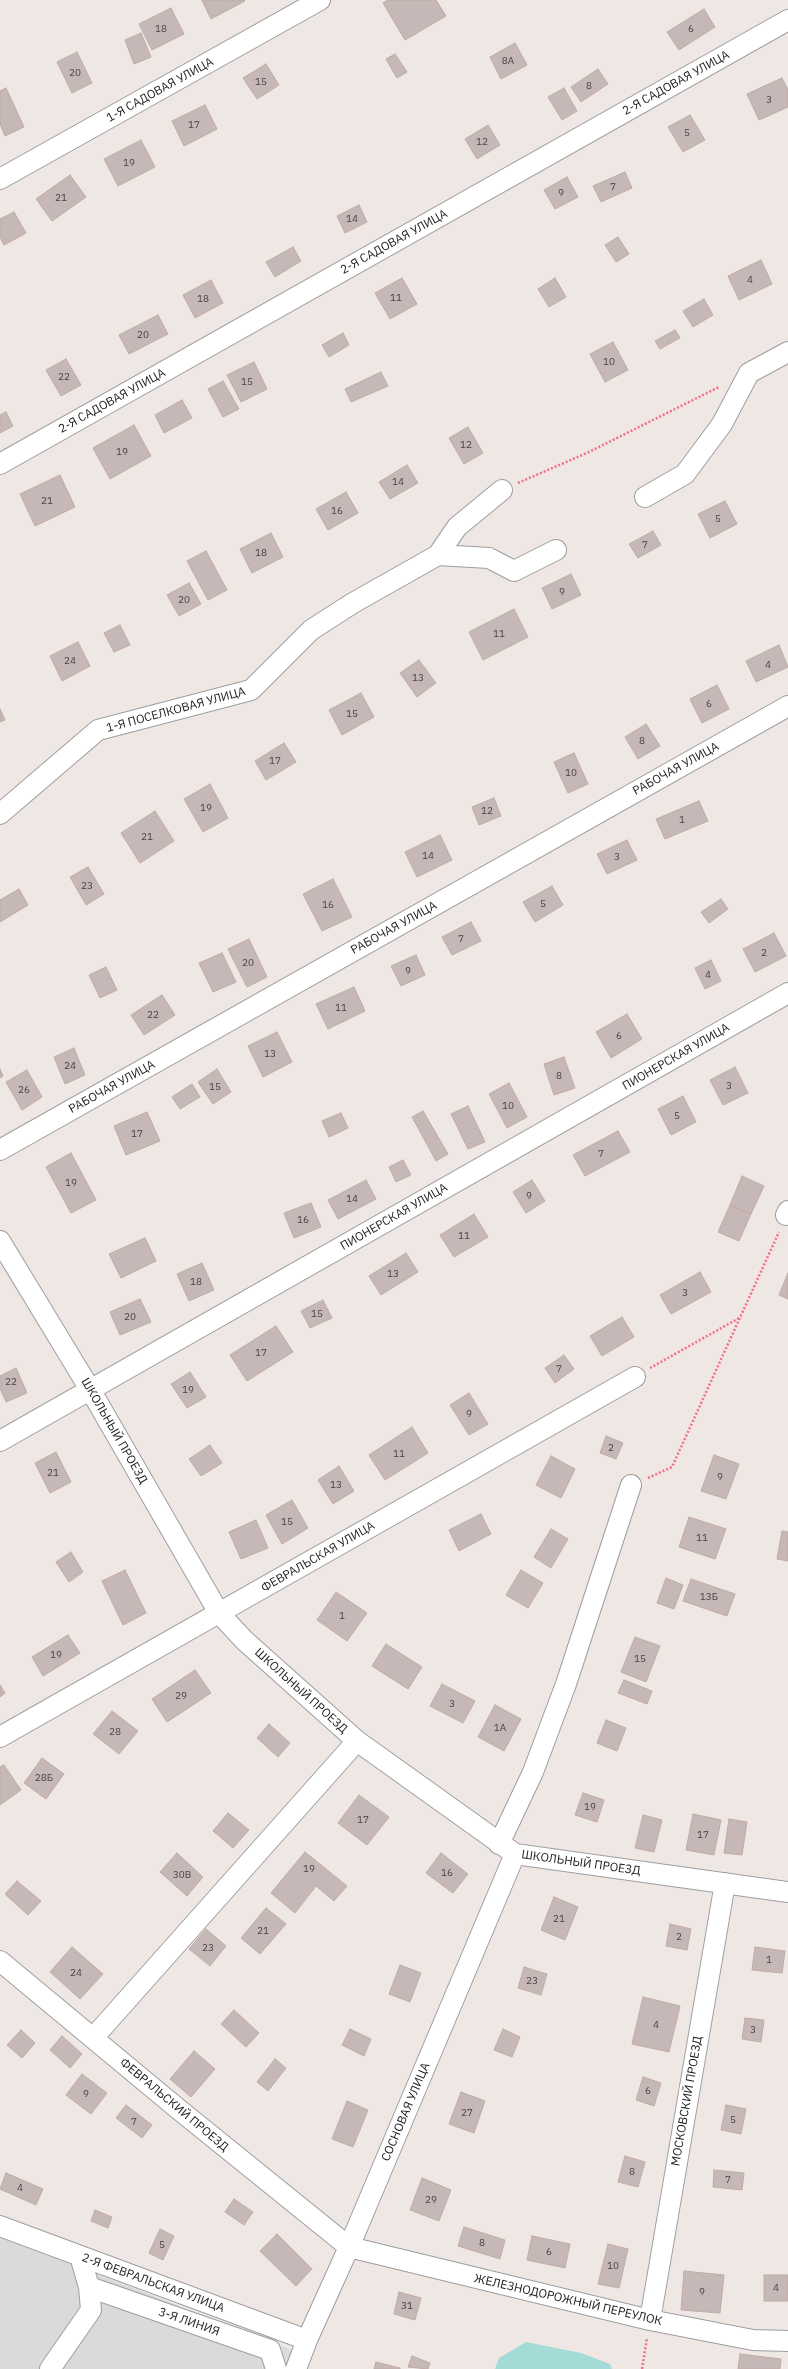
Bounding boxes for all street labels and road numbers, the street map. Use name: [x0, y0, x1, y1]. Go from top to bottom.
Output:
street label: 2-Я САДОВАЯ УЛИЦА: [620, 48, 732, 118]
street label: 1-Я САДОВАЯ УЛИЦА: [104, 55, 216, 125]
street label: 2-Я САДОВАЯ УЛИЦА: [338, 207, 450, 277]
street label: 2-Я САДОВАЯ УЛИЦА: [56, 366, 168, 436]
street label: 1-Я ПОСЕЛКОВАЯ УЛИЦА: [105, 684, 247, 736]
street label: РАБОЧАЯ УЛИЦА: [630, 739, 722, 799]
street label: РАБОЧАЯ УЛИЦА: [348, 898, 440, 958]
street label: ПИОНЕРСКАЯ УЛИЦА: [620, 1020, 732, 1094]
street label: РАБОЧАЯ УЛИЦА: [66, 1057, 158, 1117]
street label: ПИОНЕРСКАЯ УЛИЦА: [338, 1180, 450, 1254]
street label: ШКОЛЬНЫЙ ПРОЕЗД: [78, 1375, 150, 1487]
street label: ФЕВРАЛЬСКАЯ УЛИЦА: [259, 1519, 377, 1595]
street label: ШКОЛЬНЫЙ ПРОЕЗД: [252, 1645, 350, 1737]
street label: ШКОЛЬНЫЙ ПРОЕЗД: [520, 1848, 642, 1878]
street label: МОСКОВСКИЙ ПРОЕЗД: [668, 2035, 706, 2167]
street label: ФЕВРАЛЬСКИЙ ПРОЕЗД: [117, 2055, 231, 2155]
street label: СОСНОВАЯ УЛИЦА: [379, 2060, 433, 2164]
street label: 2-Я ФЕВРАЛЬСКАЯ УЛИЦА: [80, 2250, 226, 2316]
street label: ЖЕЛЕЗНОДОРОЖНЫЙ ПЕРЕУЛОК: [472, 2271, 664, 2329]
street label: 3-Я ЛИНИЯ: [157, 2305, 221, 2339]

